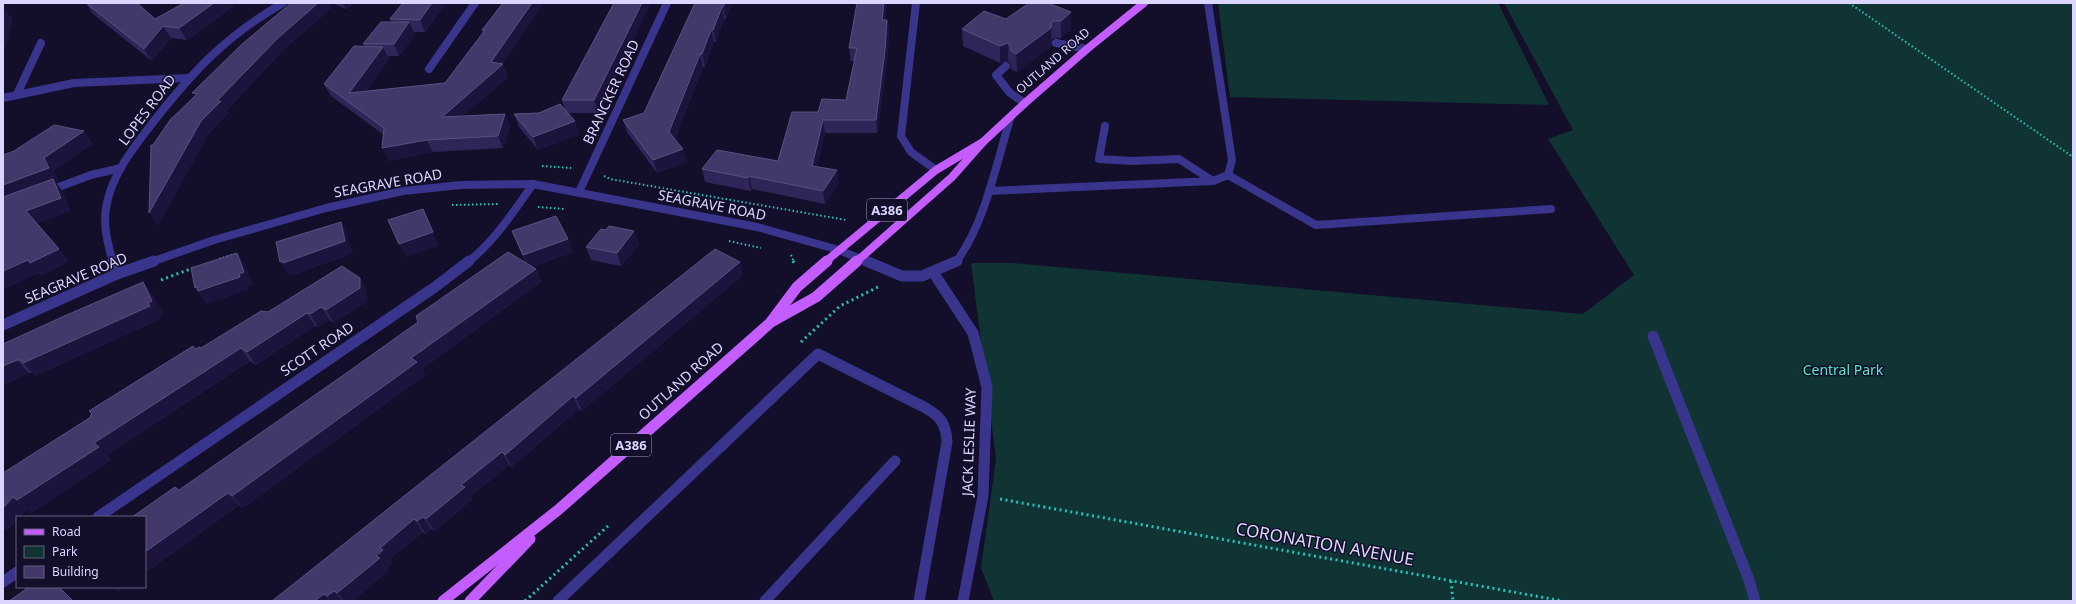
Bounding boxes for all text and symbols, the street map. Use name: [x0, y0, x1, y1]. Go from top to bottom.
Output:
street label: OUTLAND ROAD: [1012, 24, 1093, 97]
street label: BRANCKER ROAD: [578, 36, 643, 147]
street label: LOPES ROAD: [114, 70, 179, 149]
street label: SEAGRAVE ROAD: [332, 164, 444, 201]
street label: SEAGRAVE ROAD: [656, 185, 768, 224]
road number: A386: [867, 199, 907, 221]
street label: SEAGRAVE ROAD: [22, 247, 130, 308]
street label: SCOTT ROAD: [276, 317, 357, 380]
street label: OUTLAND ROAD: [634, 337, 727, 424]
park label: Central Park: [1803, 360, 1884, 379]
street label: JACK LESLIE WAY: [957, 387, 980, 499]
road number: A386: [611, 434, 651, 456]
legend: [16, 516, 146, 588]
street label: CORONATION AVENUE: [1234, 517, 1416, 571]
text: Road: [52, 523, 81, 540]
text: Park: [52, 543, 78, 560]
text: Building: [52, 563, 99, 580]

